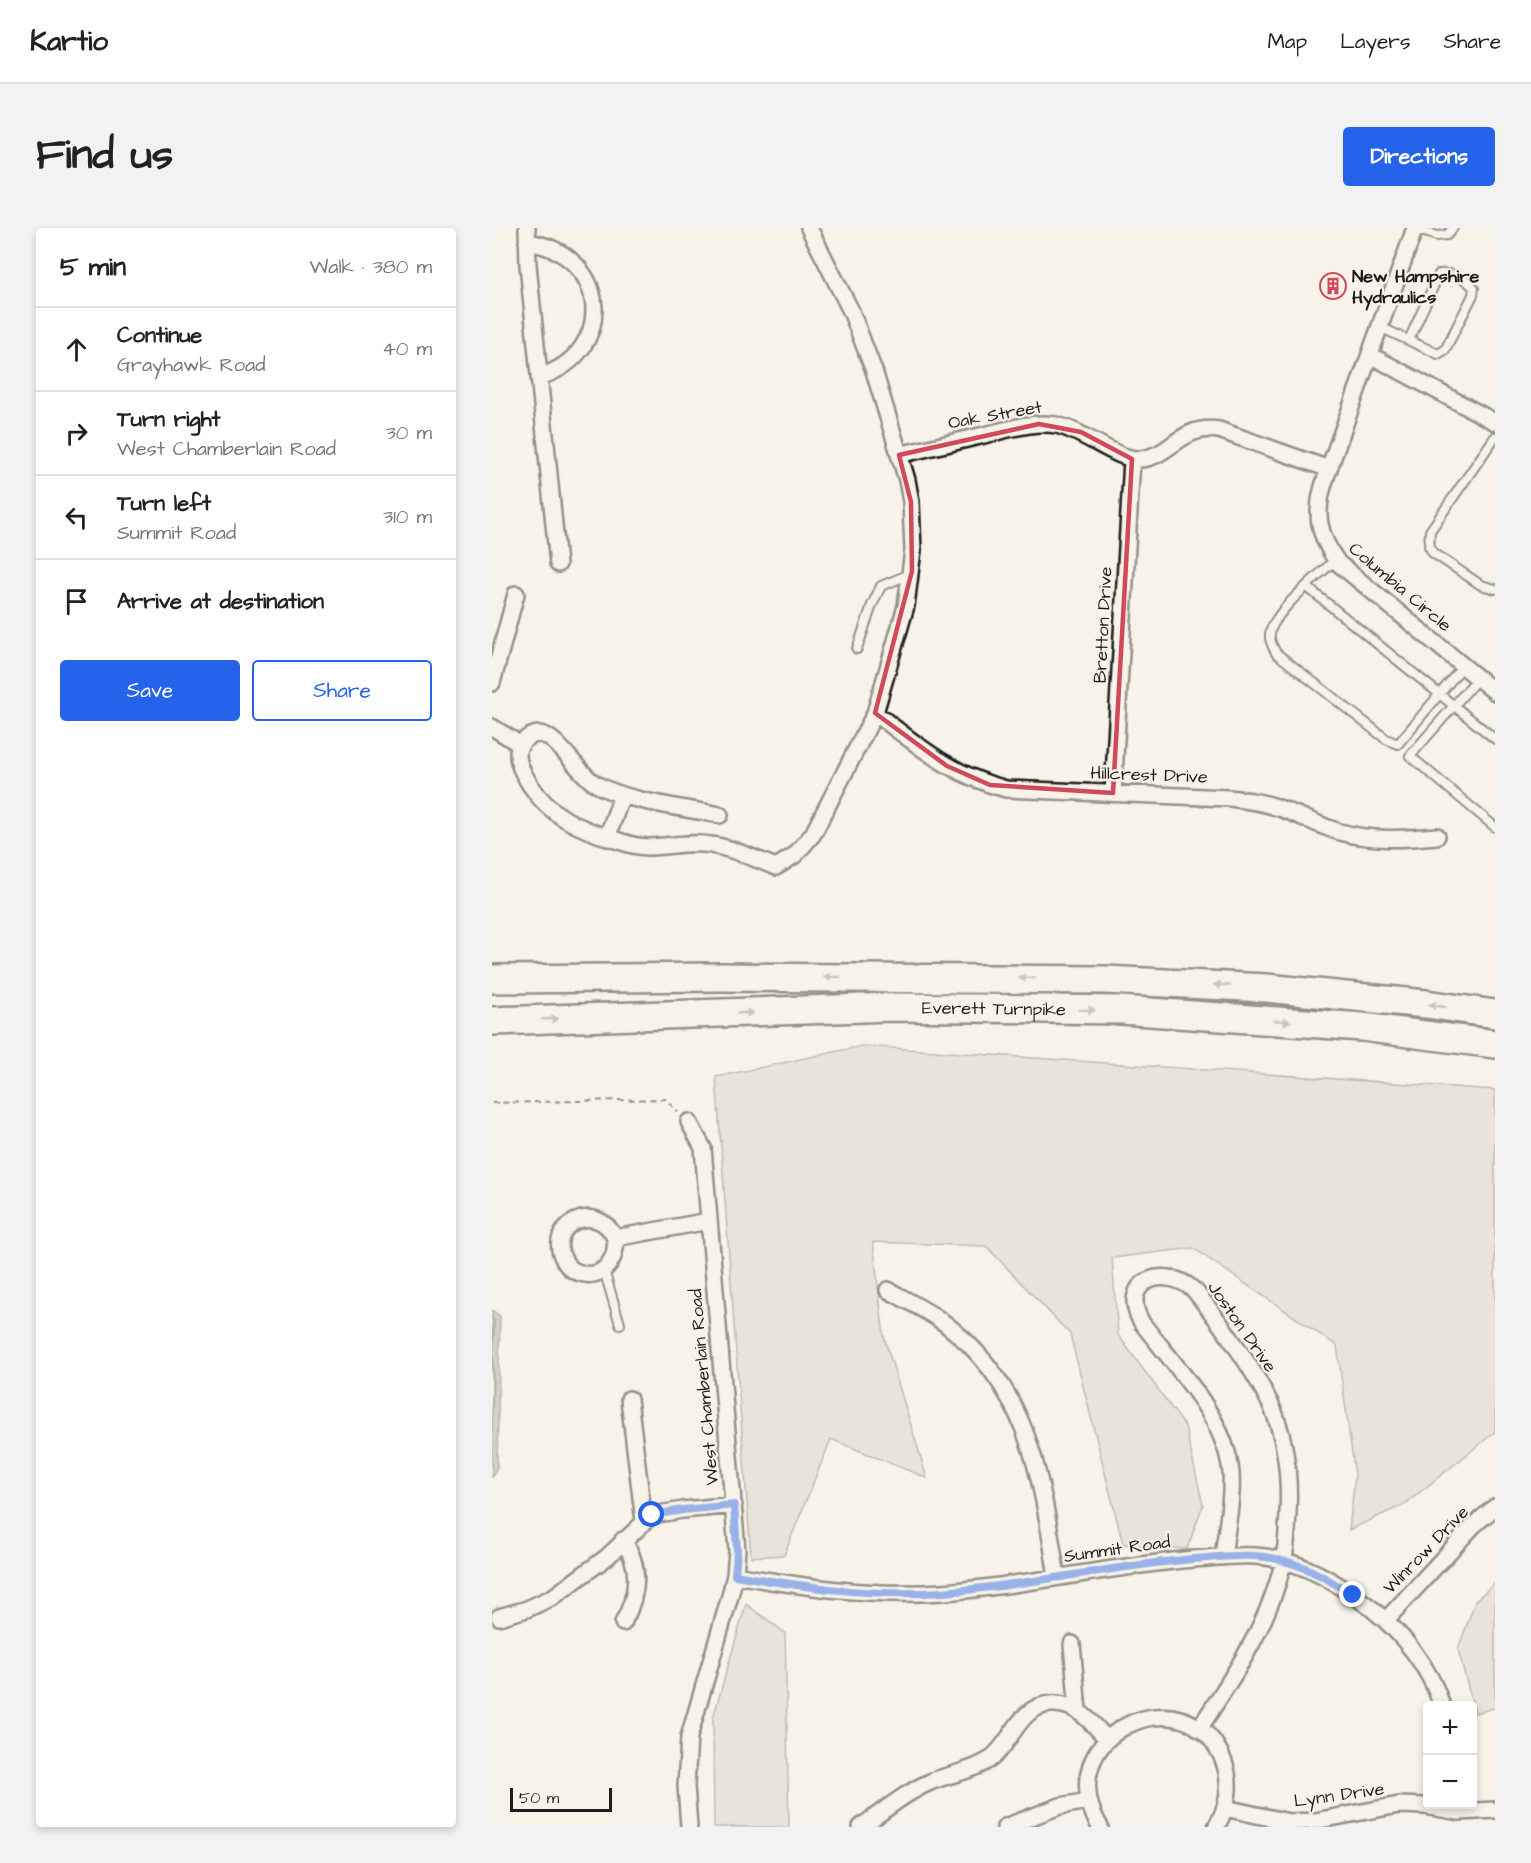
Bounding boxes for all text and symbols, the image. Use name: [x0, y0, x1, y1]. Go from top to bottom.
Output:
text: Kartio: [30, 22, 108, 61]
text: Map: [1267, 27, 1307, 56]
text: Layers: [1340, 27, 1410, 56]
text: Share: [1443, 27, 1501, 56]
text: Find us: [36, 127, 173, 185]
button: Directions: [1343, 127, 1495, 186]
text: 5 min: [60, 249, 126, 285]
text: Walk · 380 m: [309, 253, 432, 281]
place label: New Hampshire Hydraulics: [1352, 264, 1479, 311]
building icon: New Hampshire Hydraulics: [1318, 271, 1348, 301]
text: Continue: [117, 320, 202, 351]
icon: ahead: [60, 333, 93, 366]
text: 40 m: [382, 335, 432, 363]
text: Grayhawk Road: [117, 351, 266, 379]
street label: Oak Street: [946, 394, 1045, 436]
text: Turn right: [117, 404, 220, 435]
icon: right: [60, 417, 93, 450]
text: 30 m: [386, 419, 432, 447]
text: West Chamberlain Road: [117, 435, 336, 463]
text: Turn left: [117, 488, 211, 519]
icon: left: [60, 501, 93, 534]
text: 310 m: [383, 503, 432, 531]
text: Summit Road: [117, 519, 236, 547]
street label: Columbia Circle: [1343, 536, 1457, 638]
street label: Bretton Drive: [1087, 566, 1119, 684]
icon: arrive: [60, 585, 93, 618]
text: Arrive at destination: [117, 586, 324, 617]
button: Save: [60, 660, 240, 721]
button: Share: [252, 660, 432, 721]
street label: Hillcrest Drive: [1090, 760, 1208, 790]
one-way arrow: [823, 972, 842, 982]
one-way arrow: [1018, 973, 1037, 983]
one-way arrow: [1213, 980, 1232, 990]
street label: Everett Turnpike: [922, 995, 1066, 1022]
one-way arrow: [1428, 1001, 1447, 1010]
one-way arrow: [1078, 1005, 1097, 1015]
one-way arrow: [736, 1008, 755, 1017]
one-way arrow: [541, 1015, 560, 1024]
one-way arrow: [1272, 1016, 1291, 1026]
street label: Joston Drive: [1201, 1277, 1283, 1378]
street label: West Chamberlain Road: [683, 1288, 725, 1486]
street label: Winrow Drive: [1377, 1500, 1475, 1600]
route start: [638, 1501, 664, 1527]
street label: Summit Road: [1062, 1529, 1172, 1569]
route end: [1339, 1581, 1365, 1607]
map controls: [1423, 1701, 1477, 1809]
button: +: [1423, 1701, 1477, 1755]
button: −: [1423, 1755, 1477, 1809]
street label: Lynn Drive: [1292, 1776, 1386, 1815]
scale bar: [510, 1785, 612, 1812]
text: 50 m: [519, 1787, 559, 1809]

